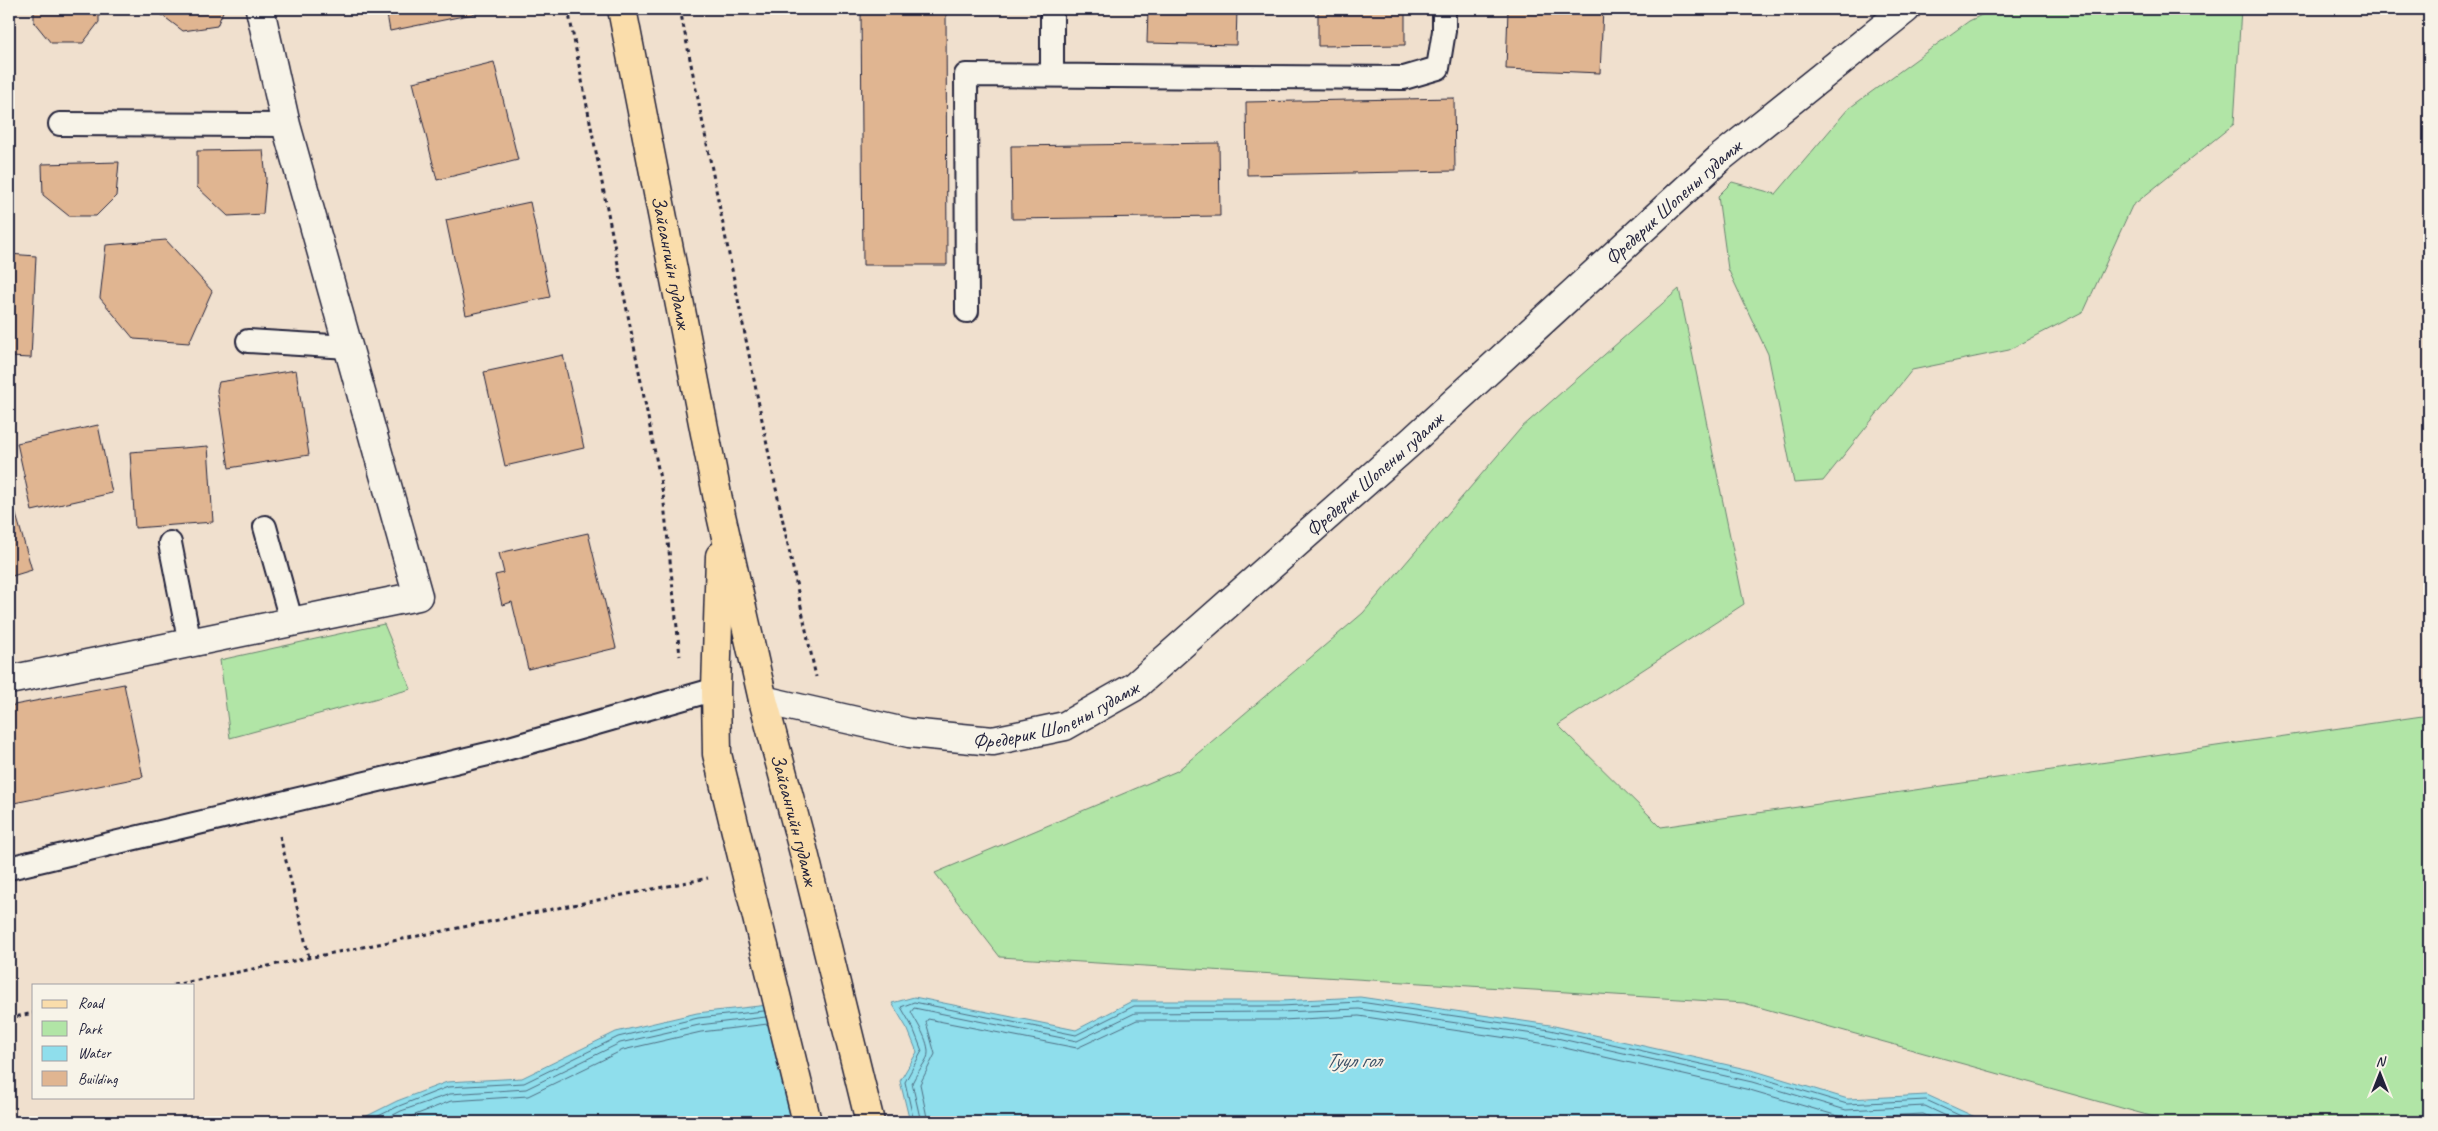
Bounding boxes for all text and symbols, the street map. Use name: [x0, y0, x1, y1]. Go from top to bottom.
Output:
street label: Фредерик Шопены гудамж: [1600, 132, 1748, 271]
street label: Зайсангийн гудамж: [646, 194, 697, 333]
street label: Фредерик Шопены гудамж: [1301, 405, 1450, 542]
street label: Фредерик Шопены гудамж: [972, 674, 1145, 754]
street label: Зайсангийн гудамж: [765, 751, 824, 890]
legend: [32, 984, 195, 1098]
text: Road: [78, 994, 105, 1013]
text: Park: [78, 1020, 103, 1039]
text: Water: [78, 1044, 112, 1063]
water label: Туул гол: [1326, 1047, 1384, 1073]
north arrow: [2356, 1048, 2406, 1098]
text: N: [2376, 1053, 2387, 1070]
text: Building: [78, 1070, 118, 1089]

